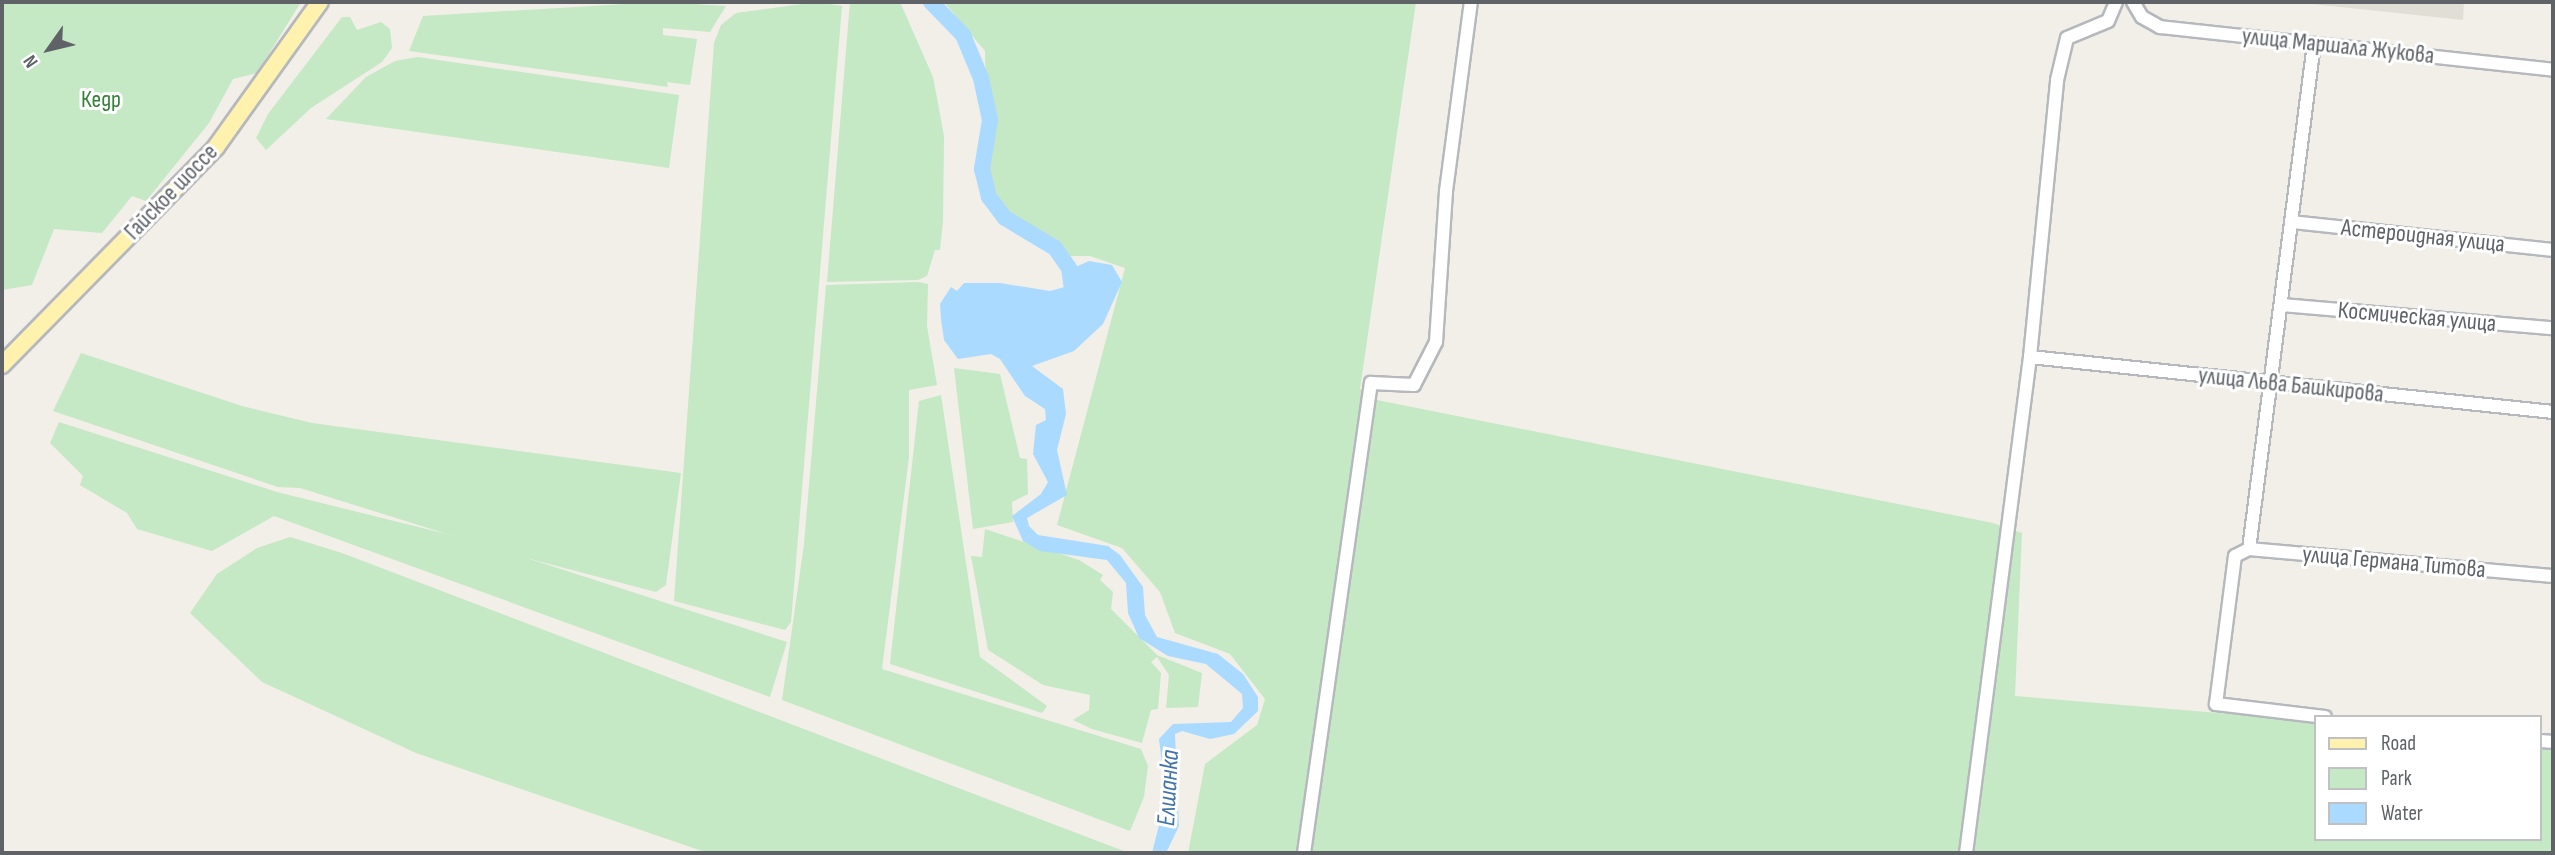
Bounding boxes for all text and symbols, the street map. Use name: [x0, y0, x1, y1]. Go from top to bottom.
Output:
north arrow: [14, 14, 84, 84]
street label: улица Маршала Жукова: [2240, 22, 2436, 70]
text: N: [19, 50, 44, 72]
park label: Кедр: [81, 86, 121, 114]
street label: Гайское шоссе: [118, 138, 224, 246]
street label: Астероидная улица: [2340, 213, 2506, 259]
street label: Космическая улица: [2337, 296, 2497, 338]
street label: улица Льва Башкирова: [2197, 361, 2385, 409]
street label: улица Германа Титова: [2301, 540, 2487, 584]
legend: [2314, 715, 2541, 841]
text: Road: [2381, 731, 2416, 756]
water label: Елшанка: [1151, 749, 1187, 827]
text: Park: [2381, 766, 2412, 791]
text: Water: [2381, 801, 2423, 826]

